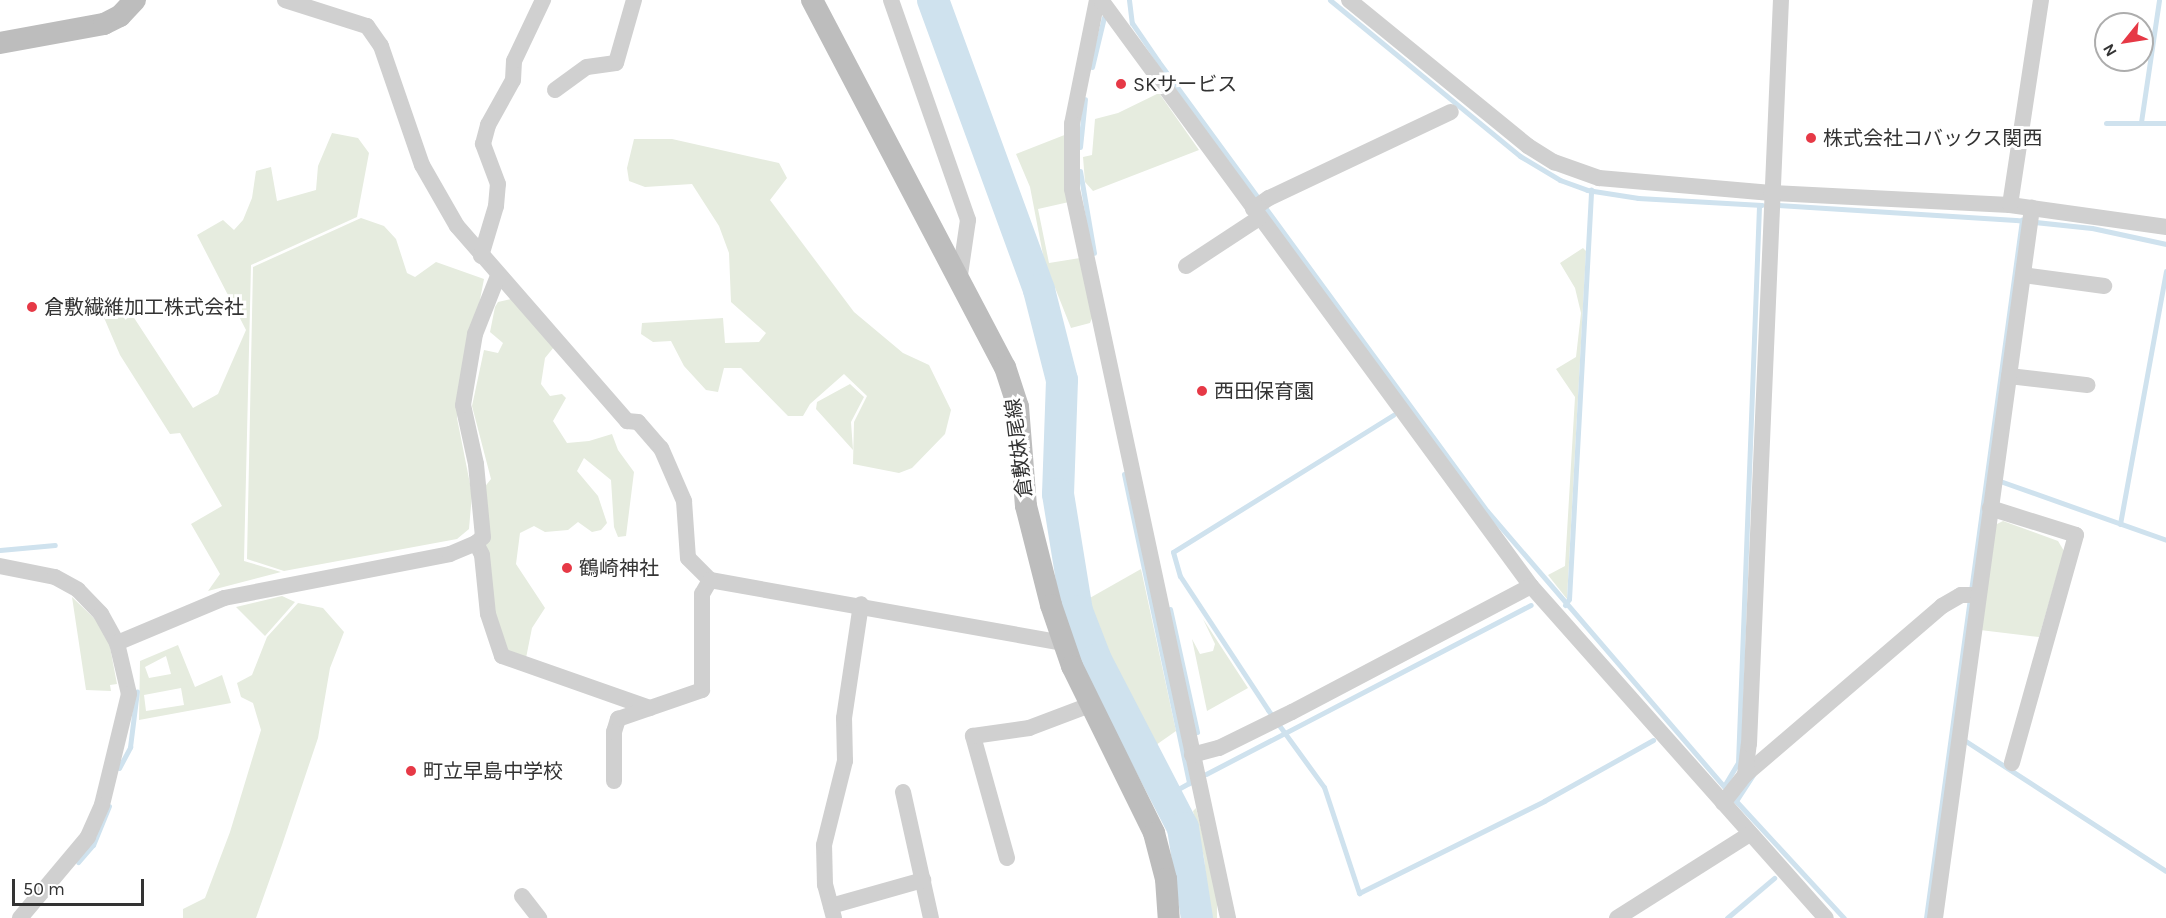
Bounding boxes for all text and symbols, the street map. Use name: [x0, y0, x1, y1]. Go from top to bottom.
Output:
north arrow: [2094, 12, 2154, 72]
text: N: [2099, 41, 2121, 60]
place label: SKサービス: [1133, 72, 1237, 96]
marker: SKサービス: [1114, 77, 1128, 91]
place label: 株式会社コバックス関西: [1823, 126, 2043, 150]
marker: 株式会社コバックス関西: [1804, 131, 1818, 145]
place label: 倉敷繊維加工株式会社: [44, 295, 244, 319]
marker: 倉敷繊維加工株式会社: [25, 300, 39, 314]
place label: 西田保育園: [1214, 379, 1314, 403]
marker: 西田保育園: [1195, 384, 1209, 398]
street label: 倉敷妹尾線: [1001, 397, 1037, 499]
place label: 鶴崎神社: [579, 556, 659, 580]
marker: 鶴崎神社: [560, 561, 574, 575]
place label: 町立早島中学校: [423, 759, 563, 783]
marker: 町立早島中学校: [404, 764, 418, 778]
scale bar: [15, 867, 147, 905]
text: 50 m: [23, 878, 65, 900]

